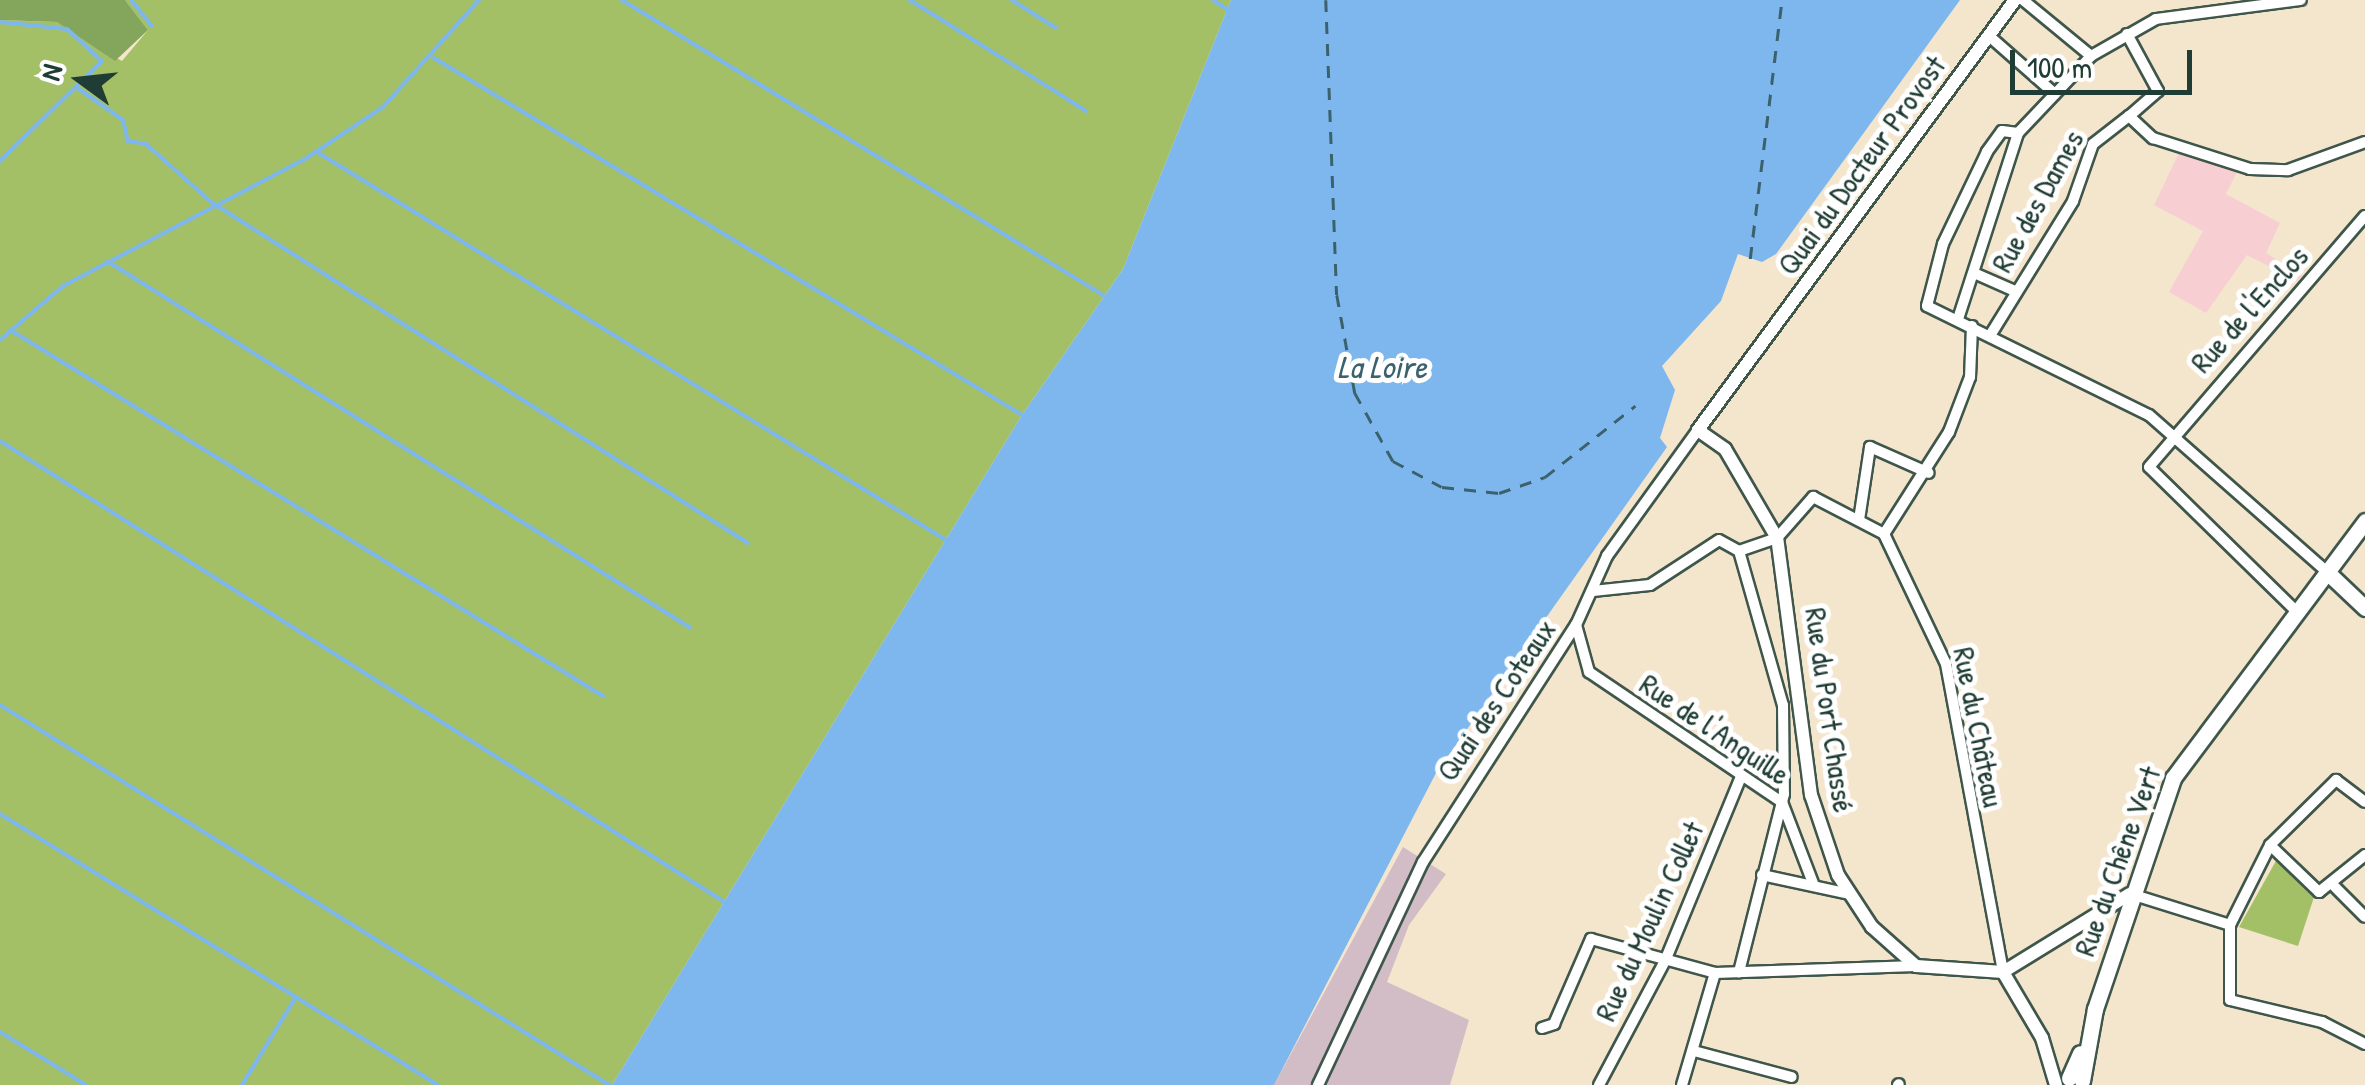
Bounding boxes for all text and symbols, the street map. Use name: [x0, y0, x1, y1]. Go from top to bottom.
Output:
north arrow: [30, 30, 130, 130]
scale bar: [2015, 30, 2198, 92]
text: 100 m: [2027, 47, 2092, 87]
street label: Quai du Docteur Provost: [1769, 48, 1953, 282]
text: N: [31, 60, 71, 84]
street label: Rue des Dames: [1983, 124, 2091, 278]
street label: Rue de l'Enclos: [2183, 238, 2315, 380]
water label: La Loire: [1338, 348, 1426, 386]
street label: Rue du Port Chassé: [1798, 605, 1862, 815]
street label: Quai des Coteaux: [1429, 612, 1563, 788]
street label: Rue du Château: [1946, 644, 2012, 810]
street label: Rue de l'Anguille: [1633, 666, 1797, 792]
street label: Rue du Chêne Vert: [2066, 761, 2168, 961]
street label: Rue du Moulin Collet: [1587, 816, 1711, 1026]

